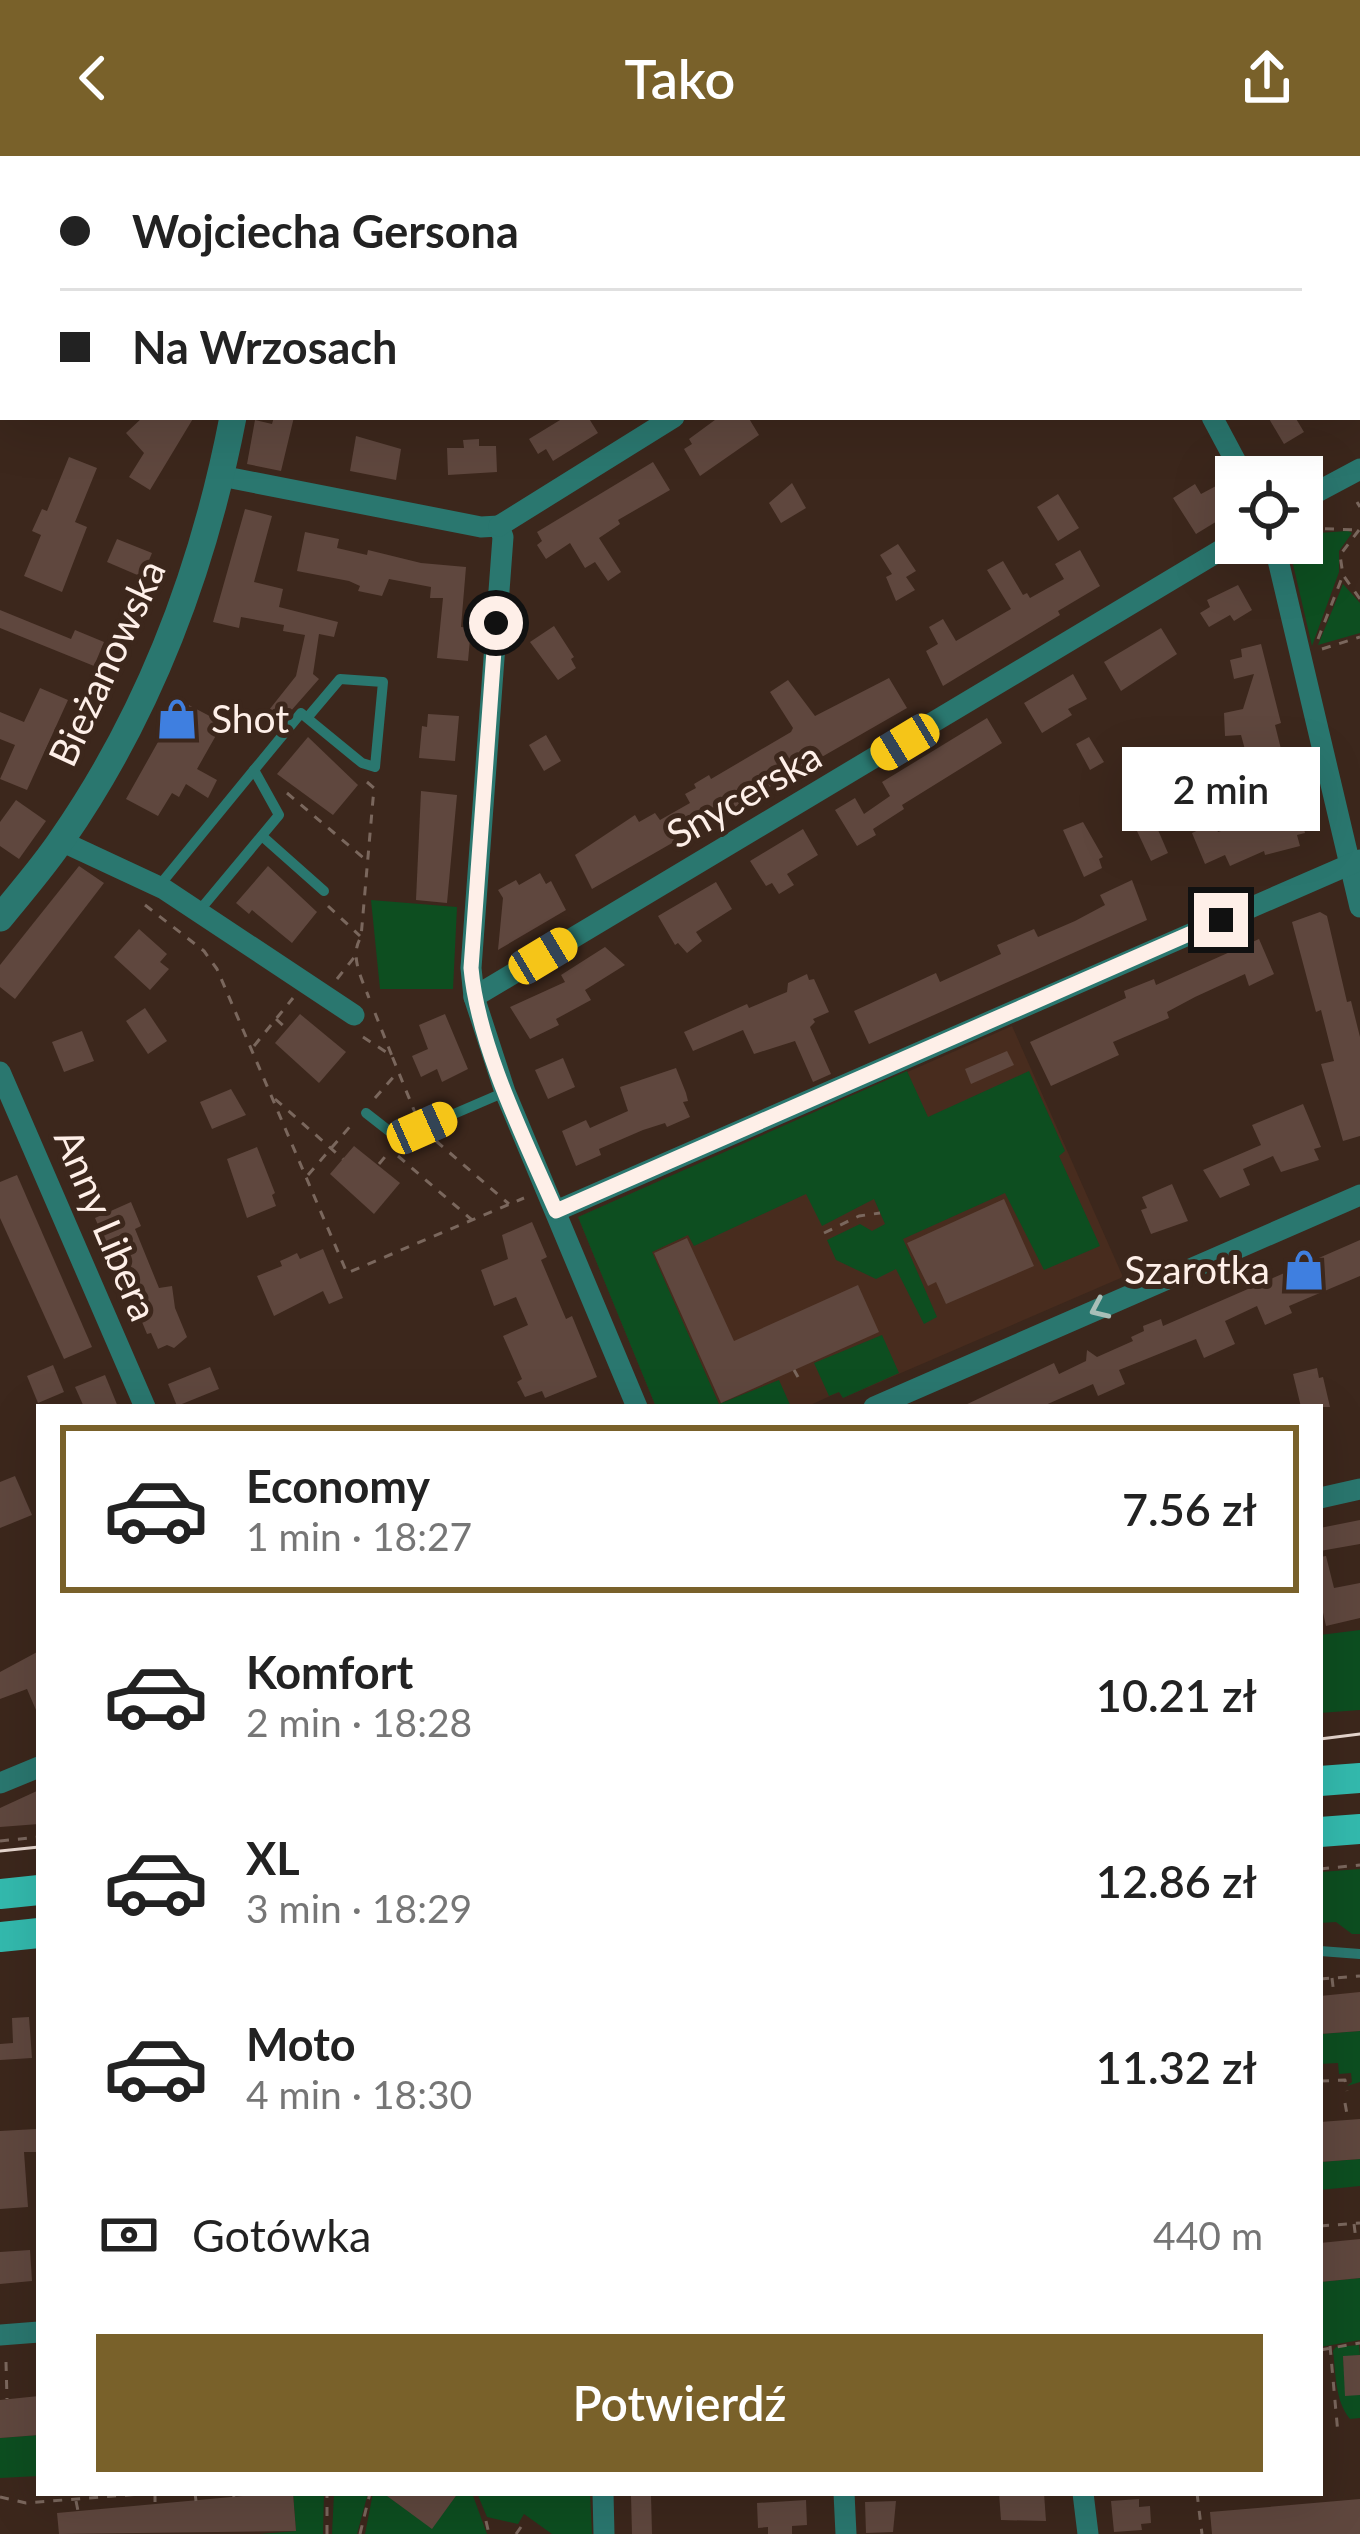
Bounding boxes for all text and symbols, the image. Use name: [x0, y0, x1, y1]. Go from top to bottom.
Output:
icon: back: [60, 45, 126, 111]
icon: share: [1234, 45, 1300, 111]
text: Tako: [625, 46, 735, 111]
text: Wojciecha Gersona: [132, 204, 519, 258]
text: Na Wrzosach: [132, 320, 397, 374]
map controls: [1215, 456, 1323, 564]
button: locate: [1215, 456, 1323, 564]
street label: Bieżanowska: [38, 552, 174, 773]
route start: [469, 596, 523, 650]
place label: Shot: [211, 695, 289, 741]
shop icon: Shot: [154, 696, 200, 742]
car: [865, 708, 945, 776]
street label: Snycerska: [658, 732, 829, 857]
callout: 2 min: [1122, 746, 1320, 830]
text: 2 min: [1173, 766, 1269, 812]
route end: [1194, 893, 1248, 947]
car: [503, 922, 583, 990]
car: [382, 1097, 462, 1159]
street label: Anny Libera: [46, 1122, 168, 1327]
place label: Szarotka: [1124, 1246, 1270, 1292]
shop icon: Szarotka: [1281, 1247, 1327, 1293]
one-way arrow: [1089, 1295, 1110, 1319]
icon: car: [102, 1455, 210, 1563]
text: Economy: [246, 1459, 430, 1513]
text: 7.56 zł: [1122, 1482, 1257, 1536]
text: 1 min · 18:27: [246, 1513, 472, 1559]
icon: car: [102, 1641, 210, 1749]
text: Komfort: [246, 1645, 413, 1699]
text: 10.21 zł: [1096, 1668, 1257, 1722]
text: 2 min · 18:28: [246, 1699, 472, 1745]
icon: car: [102, 1827, 210, 1935]
text: XL: [246, 1831, 300, 1885]
text: 12.86 zł: [1096, 1854, 1257, 1908]
text: 3 min · 18:29: [246, 1885, 472, 1931]
icon: car: [102, 2013, 210, 2121]
text: Moto: [246, 2017, 356, 2071]
text: 11.32 zł: [1096, 2040, 1257, 2094]
text: 4 min · 18:30: [246, 2071, 472, 2117]
icon: cash: [96, 2202, 162, 2268]
text: Gotówka: [192, 2208, 371, 2262]
text: 440 m: [1153, 2212, 1263, 2258]
button: Potwierdź: [96, 2334, 1263, 2472]

